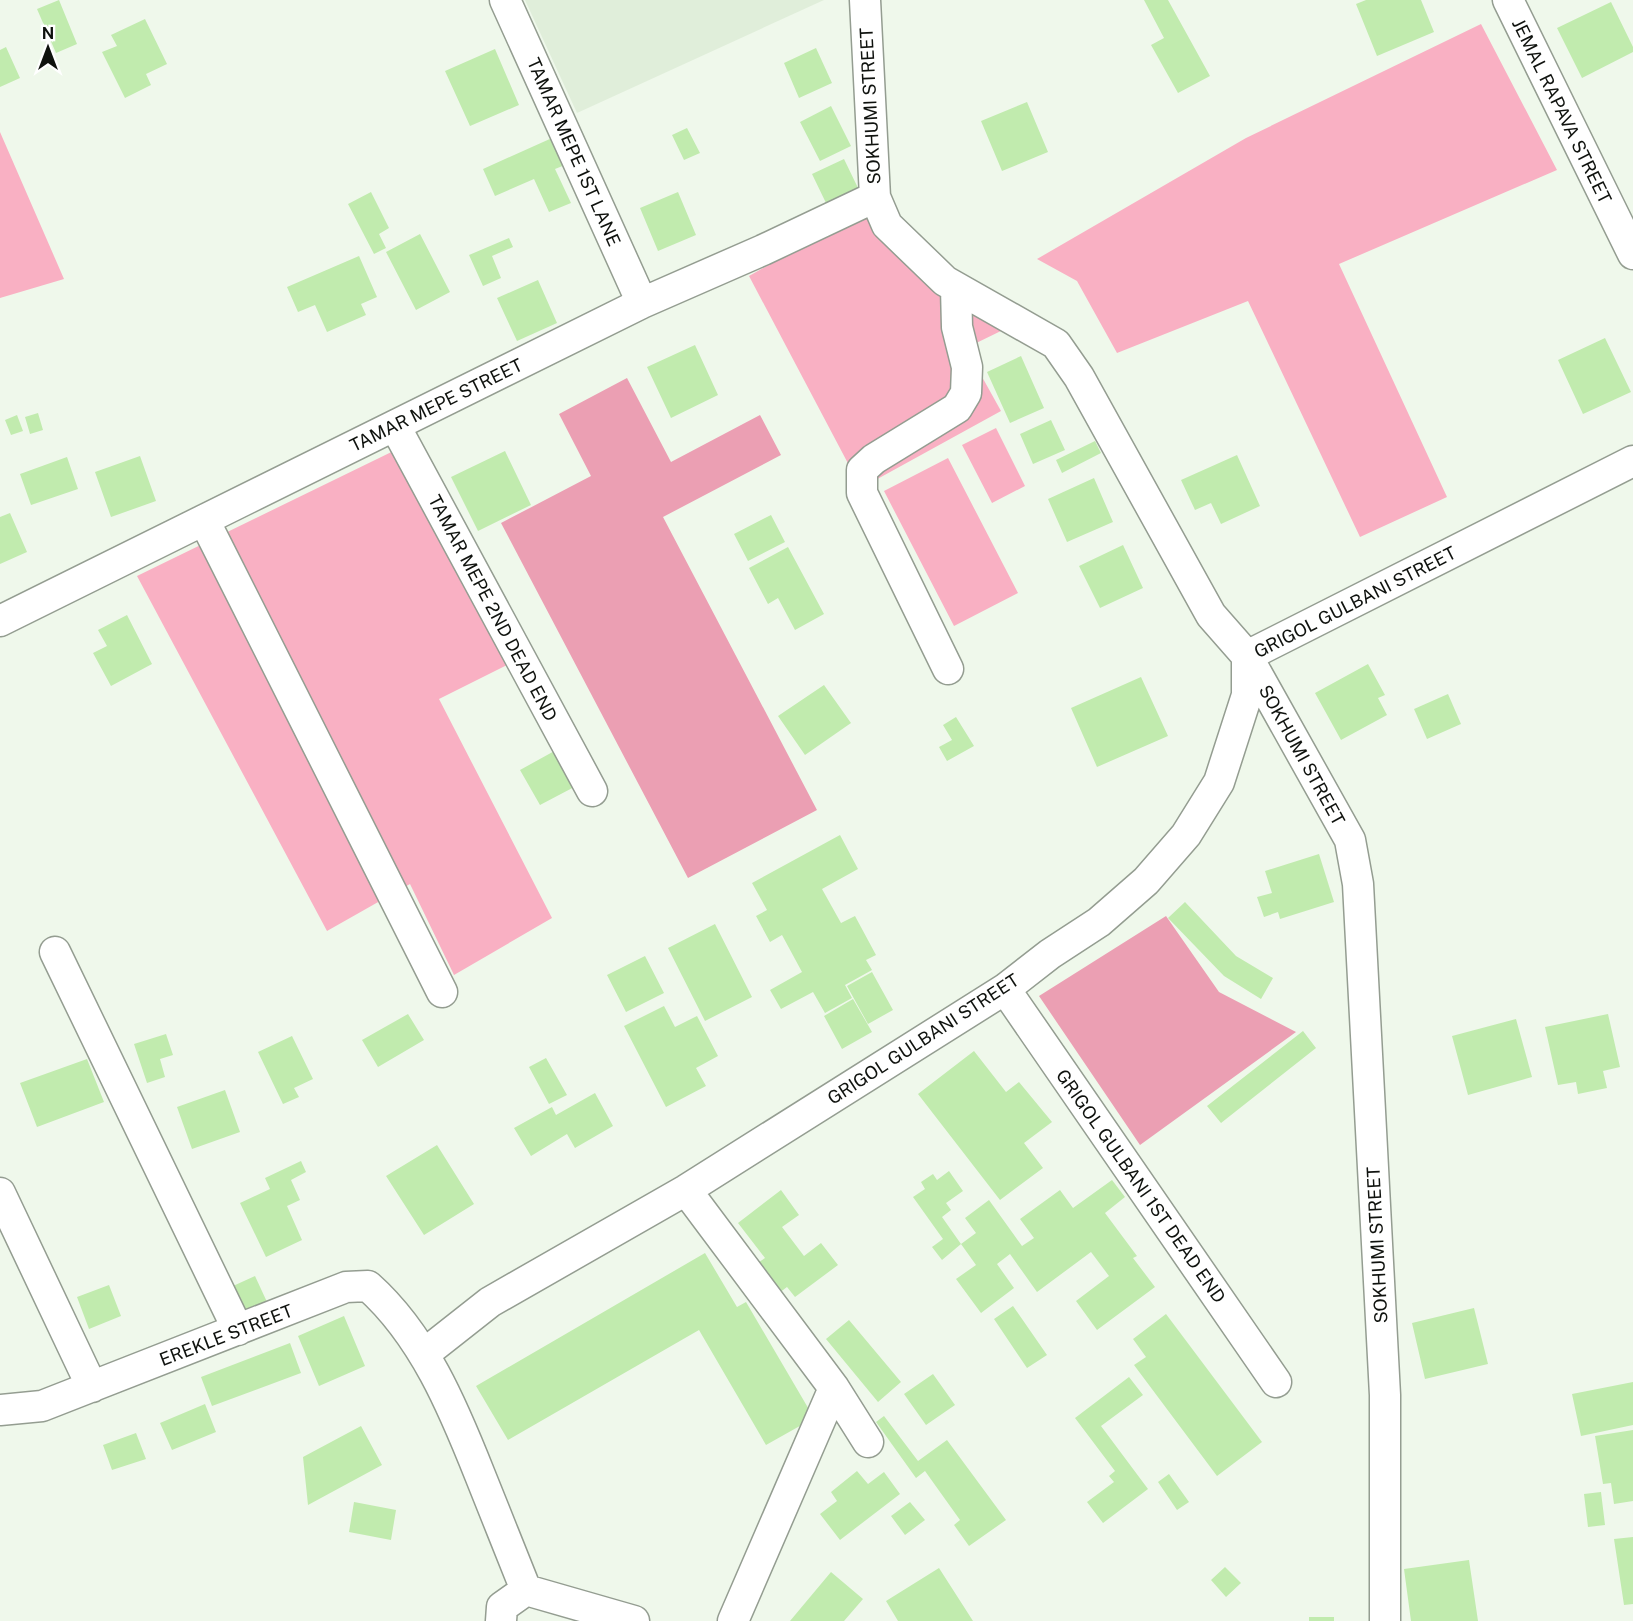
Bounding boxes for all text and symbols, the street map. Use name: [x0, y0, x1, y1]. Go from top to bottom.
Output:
street label: JEMAL RAPAVA STREET: [1508, 15, 1616, 207]
north arrow: [18, 18, 78, 78]
text: N: [42, 24, 54, 43]
street label: SOKHUMI STREET: [855, 27, 885, 185]
street label: TAMAR MEPE 1ST LANE: [523, 55, 625, 249]
street label: TAMAR MEPE STREET: [346, 354, 526, 456]
street label: TAMAR MEPE 2ND DEAD END: [424, 491, 562, 725]
street label: GRIGOL GULBANI STREET: [1251, 542, 1460, 662]
street label: SOKHUMI STREET: [1255, 681, 1349, 829]
street label: GRIGOL GULBANI STREET: [823, 969, 1023, 1109]
street label: GRIGOL GULBANI 1ST DEAD END: [1052, 1065, 1230, 1307]
street label: SOKHUMI STREET: [1362, 1166, 1392, 1324]
street label: EREKLE STREET: [156, 1300, 296, 1370]

